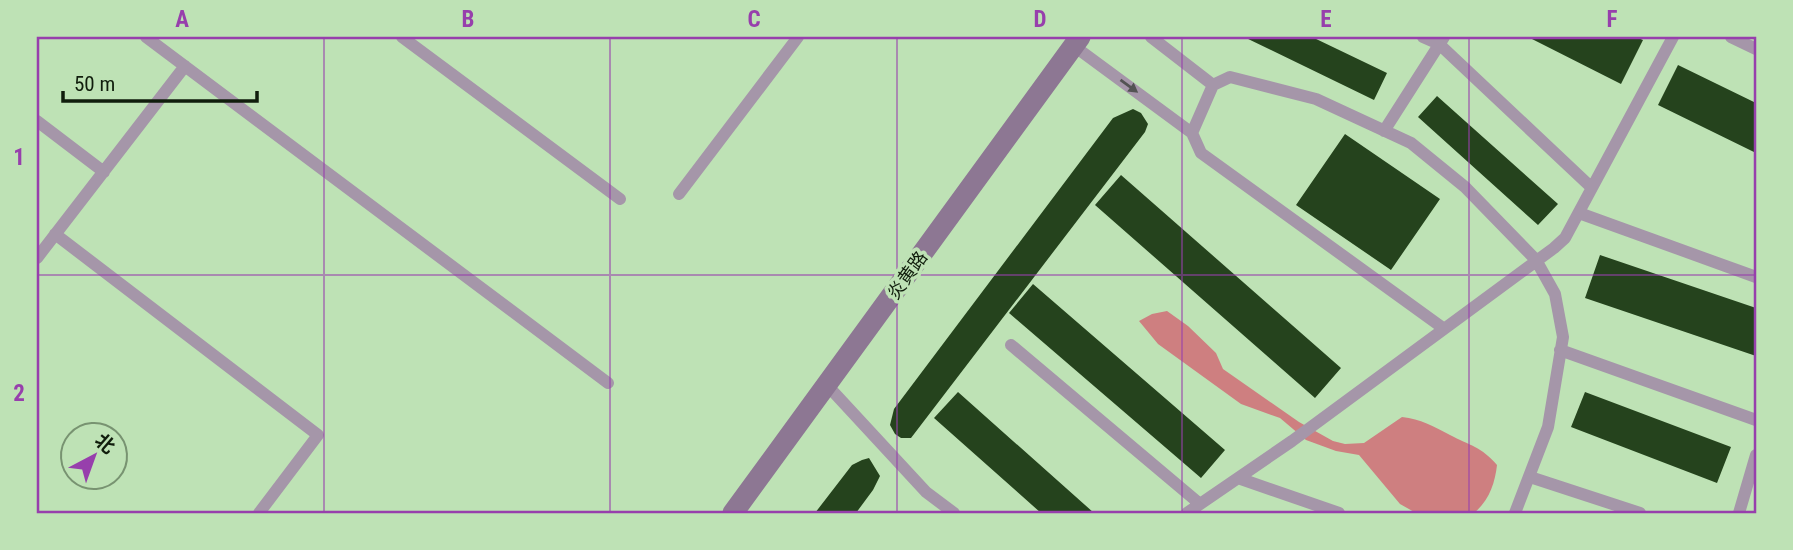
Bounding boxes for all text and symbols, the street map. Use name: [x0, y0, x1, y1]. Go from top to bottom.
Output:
text: A: [175, 6, 189, 33]
text: B: [462, 6, 474, 33]
text: C: [747, 6, 761, 33]
text: D: [1034, 6, 1047, 33]
text: E: [1320, 6, 1332, 33]
text: F: [1607, 6, 1618, 33]
scale bar: [63, 60, 257, 104]
text: 50 m: [74, 72, 115, 96]
one-way arrow: [1120, 79, 1138, 93]
text: 1: [13, 144, 25, 171]
street label: 炎黄路: [883, 247, 931, 303]
text: 2: [13, 380, 25, 407]
north arrow: [60, 420, 130, 490]
text: 北: [90, 429, 120, 458]

